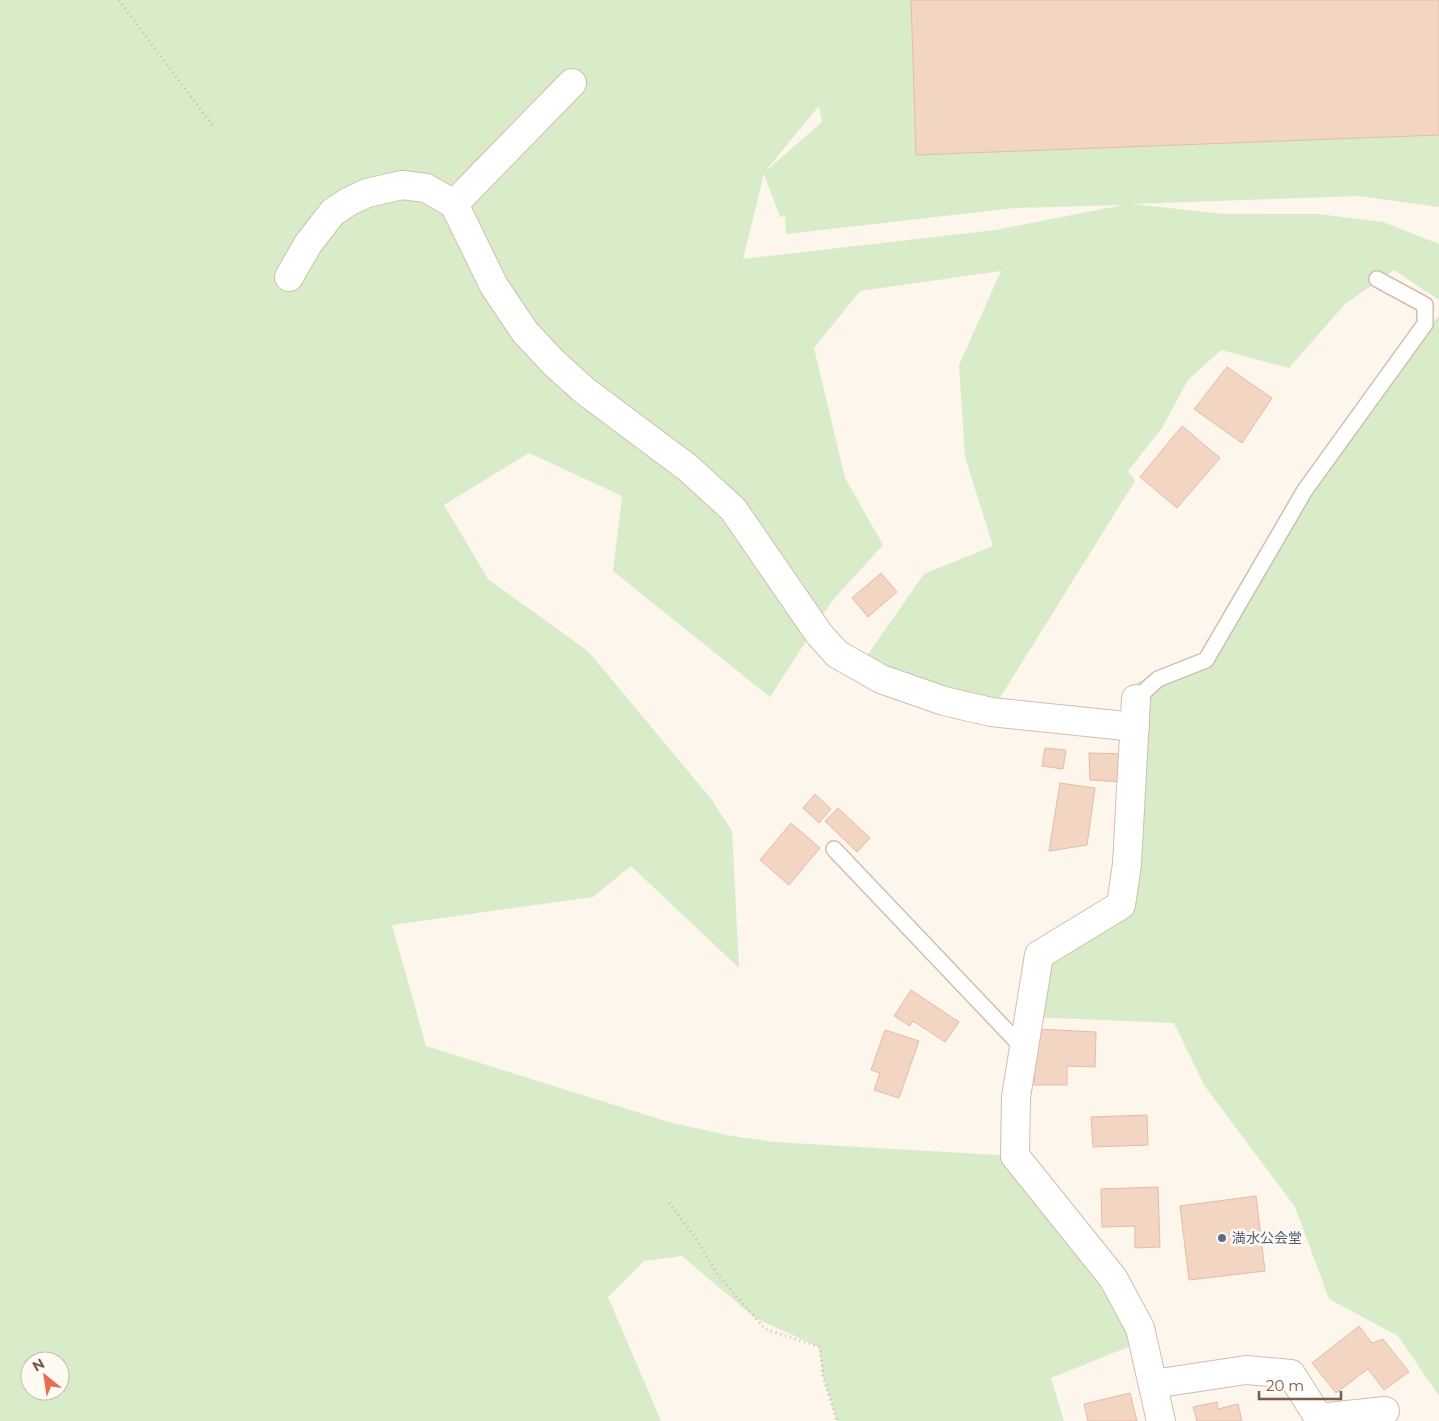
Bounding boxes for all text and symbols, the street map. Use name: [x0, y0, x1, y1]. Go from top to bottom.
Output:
place label: 満水公会堂: [1232, 1229, 1302, 1247]
marker: 満水公会堂: [1216, 1232, 1228, 1244]
north arrow: [20, 1351, 70, 1401]
text: N: [29, 1354, 48, 1375]
scale bar: [1259, 1368, 1342, 1400]
text: 20 m: [1266, 1376, 1304, 1395]

